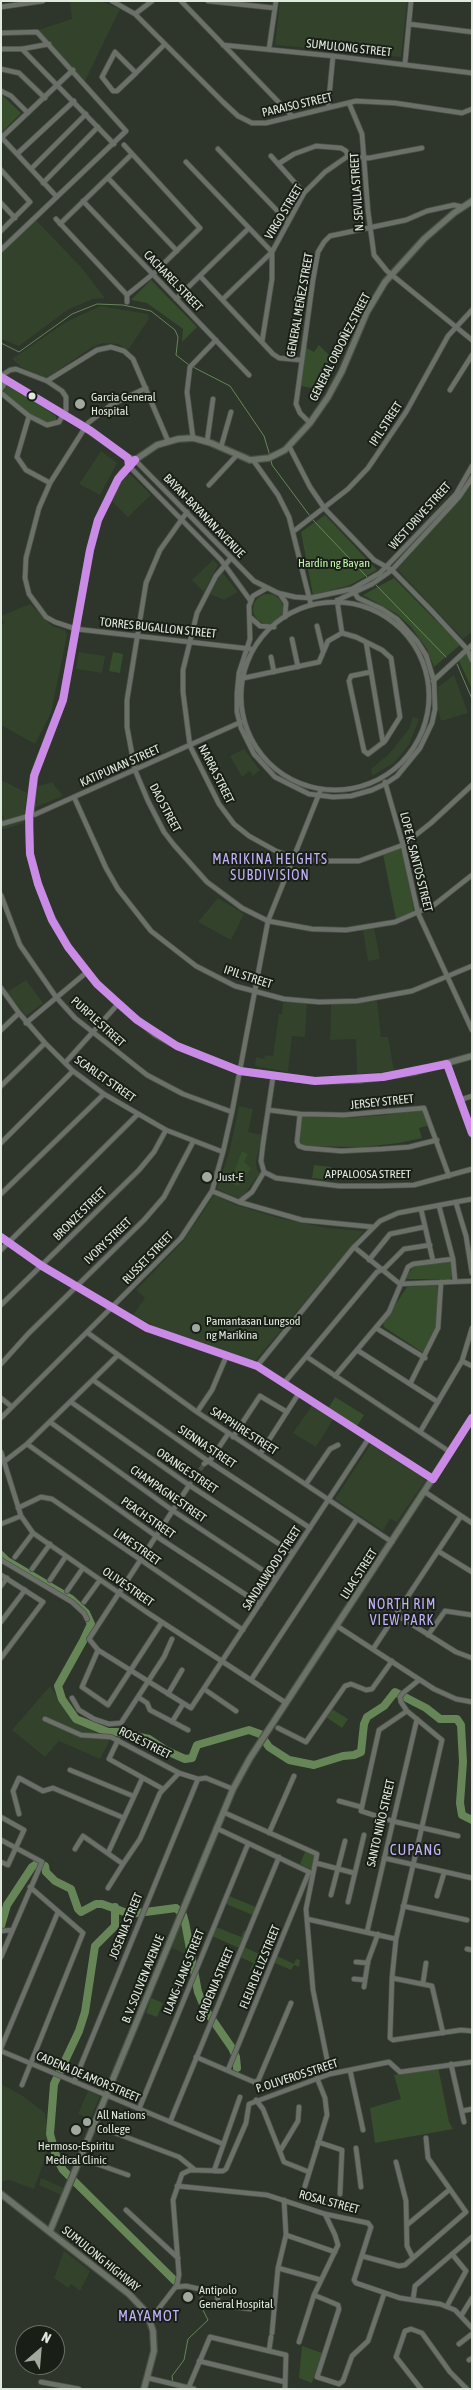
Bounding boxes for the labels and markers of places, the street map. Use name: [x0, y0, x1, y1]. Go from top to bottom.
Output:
place label: Garcia General Hospital: [91, 390, 156, 418]
unlabelled marker: [27, 391, 37, 401]
marker: Garcia General Hospital: [73, 397, 87, 411]
marker: Just-E: [200, 1170, 214, 1184]
place label: Just-E: [218, 1170, 243, 1184]
place label: Pamantasan Lungsod ng Marikina: [206, 1314, 301, 1342]
marker: Pamantasan Lungsod ng Marikina: [190, 1322, 202, 1334]
place label: All Nations College: [97, 2108, 145, 2136]
marker: All Nations College: [81, 2116, 93, 2128]
marker: Hermoso-Espiritu Medical Clinic: [69, 2123, 83, 2137]
place label: Hermoso-Espiritu Medical Clinic: [38, 2139, 114, 2167]
place label: Antipolo General Hospital: [199, 2283, 273, 2311]
marker: Antipolo General Hospital: [181, 2290, 195, 2304]

